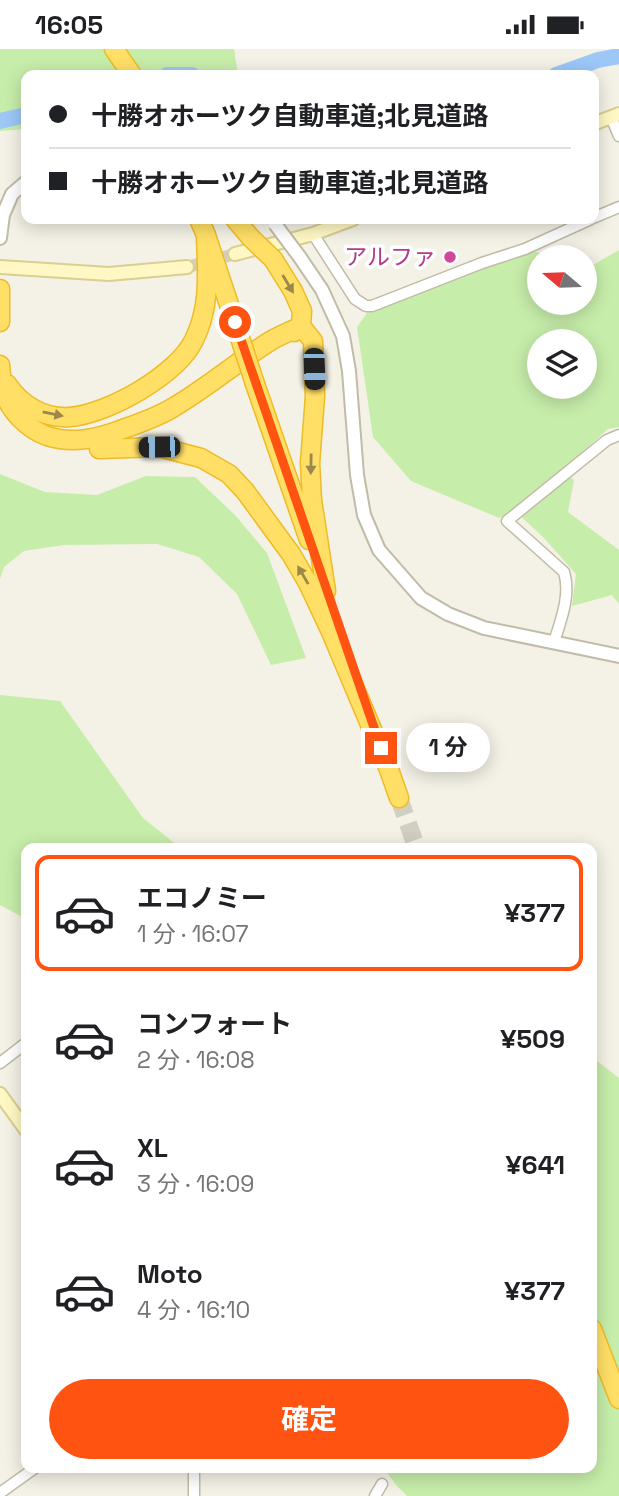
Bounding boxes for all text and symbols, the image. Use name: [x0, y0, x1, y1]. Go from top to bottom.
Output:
text: 16:05: [35, 8, 103, 42]
text: 十勝オホーツク自動車道;北見道路: [91, 99, 488, 133]
text: 十勝オホーツク自動車道;北見道路: [91, 166, 488, 200]
place label: アルファ: [344, 242, 436, 272]
north arrow: [527, 245, 597, 315]
map controls: [527, 245, 597, 399]
marker: アルファ: [442, 249, 458, 265]
one-way arrow: [282, 275, 294, 294]
route start: [219, 306, 251, 338]
button: layers: [527, 329, 597, 399]
car: [303, 348, 326, 390]
one-way arrow: [42, 409, 64, 420]
car: [138, 436, 181, 458]
one-way arrow: [305, 454, 317, 476]
one-way arrow: [297, 565, 309, 584]
callout: 1 分: [406, 723, 490, 773]
route end: [365, 732, 397, 764]
text: 1 分: [428, 732, 468, 762]
text: エコノミー: [137, 881, 267, 915]
icon: car: [53, 882, 116, 945]
text: ¥377: [504, 896, 565, 930]
text: 1 分 · 16:07: [137, 919, 248, 949]
text: コンフォート: [137, 1007, 292, 1041]
icon: car: [53, 1008, 116, 1071]
text: ¥509: [500, 1022, 565, 1056]
text: 2 分 · 16:08: [137, 1045, 254, 1075]
text: XL: [137, 1131, 168, 1165]
icon: car: [53, 1134, 116, 1197]
text: ¥641: [506, 1148, 565, 1182]
text: 3 分 · 16:09: [137, 1169, 254, 1199]
text: Moto: [137, 1257, 203, 1291]
icon: car: [53, 1260, 116, 1323]
text: ¥377: [504, 1274, 565, 1308]
text: 4 分 · 16:10: [137, 1295, 250, 1325]
button: 確定: [49, 1379, 569, 1459]

